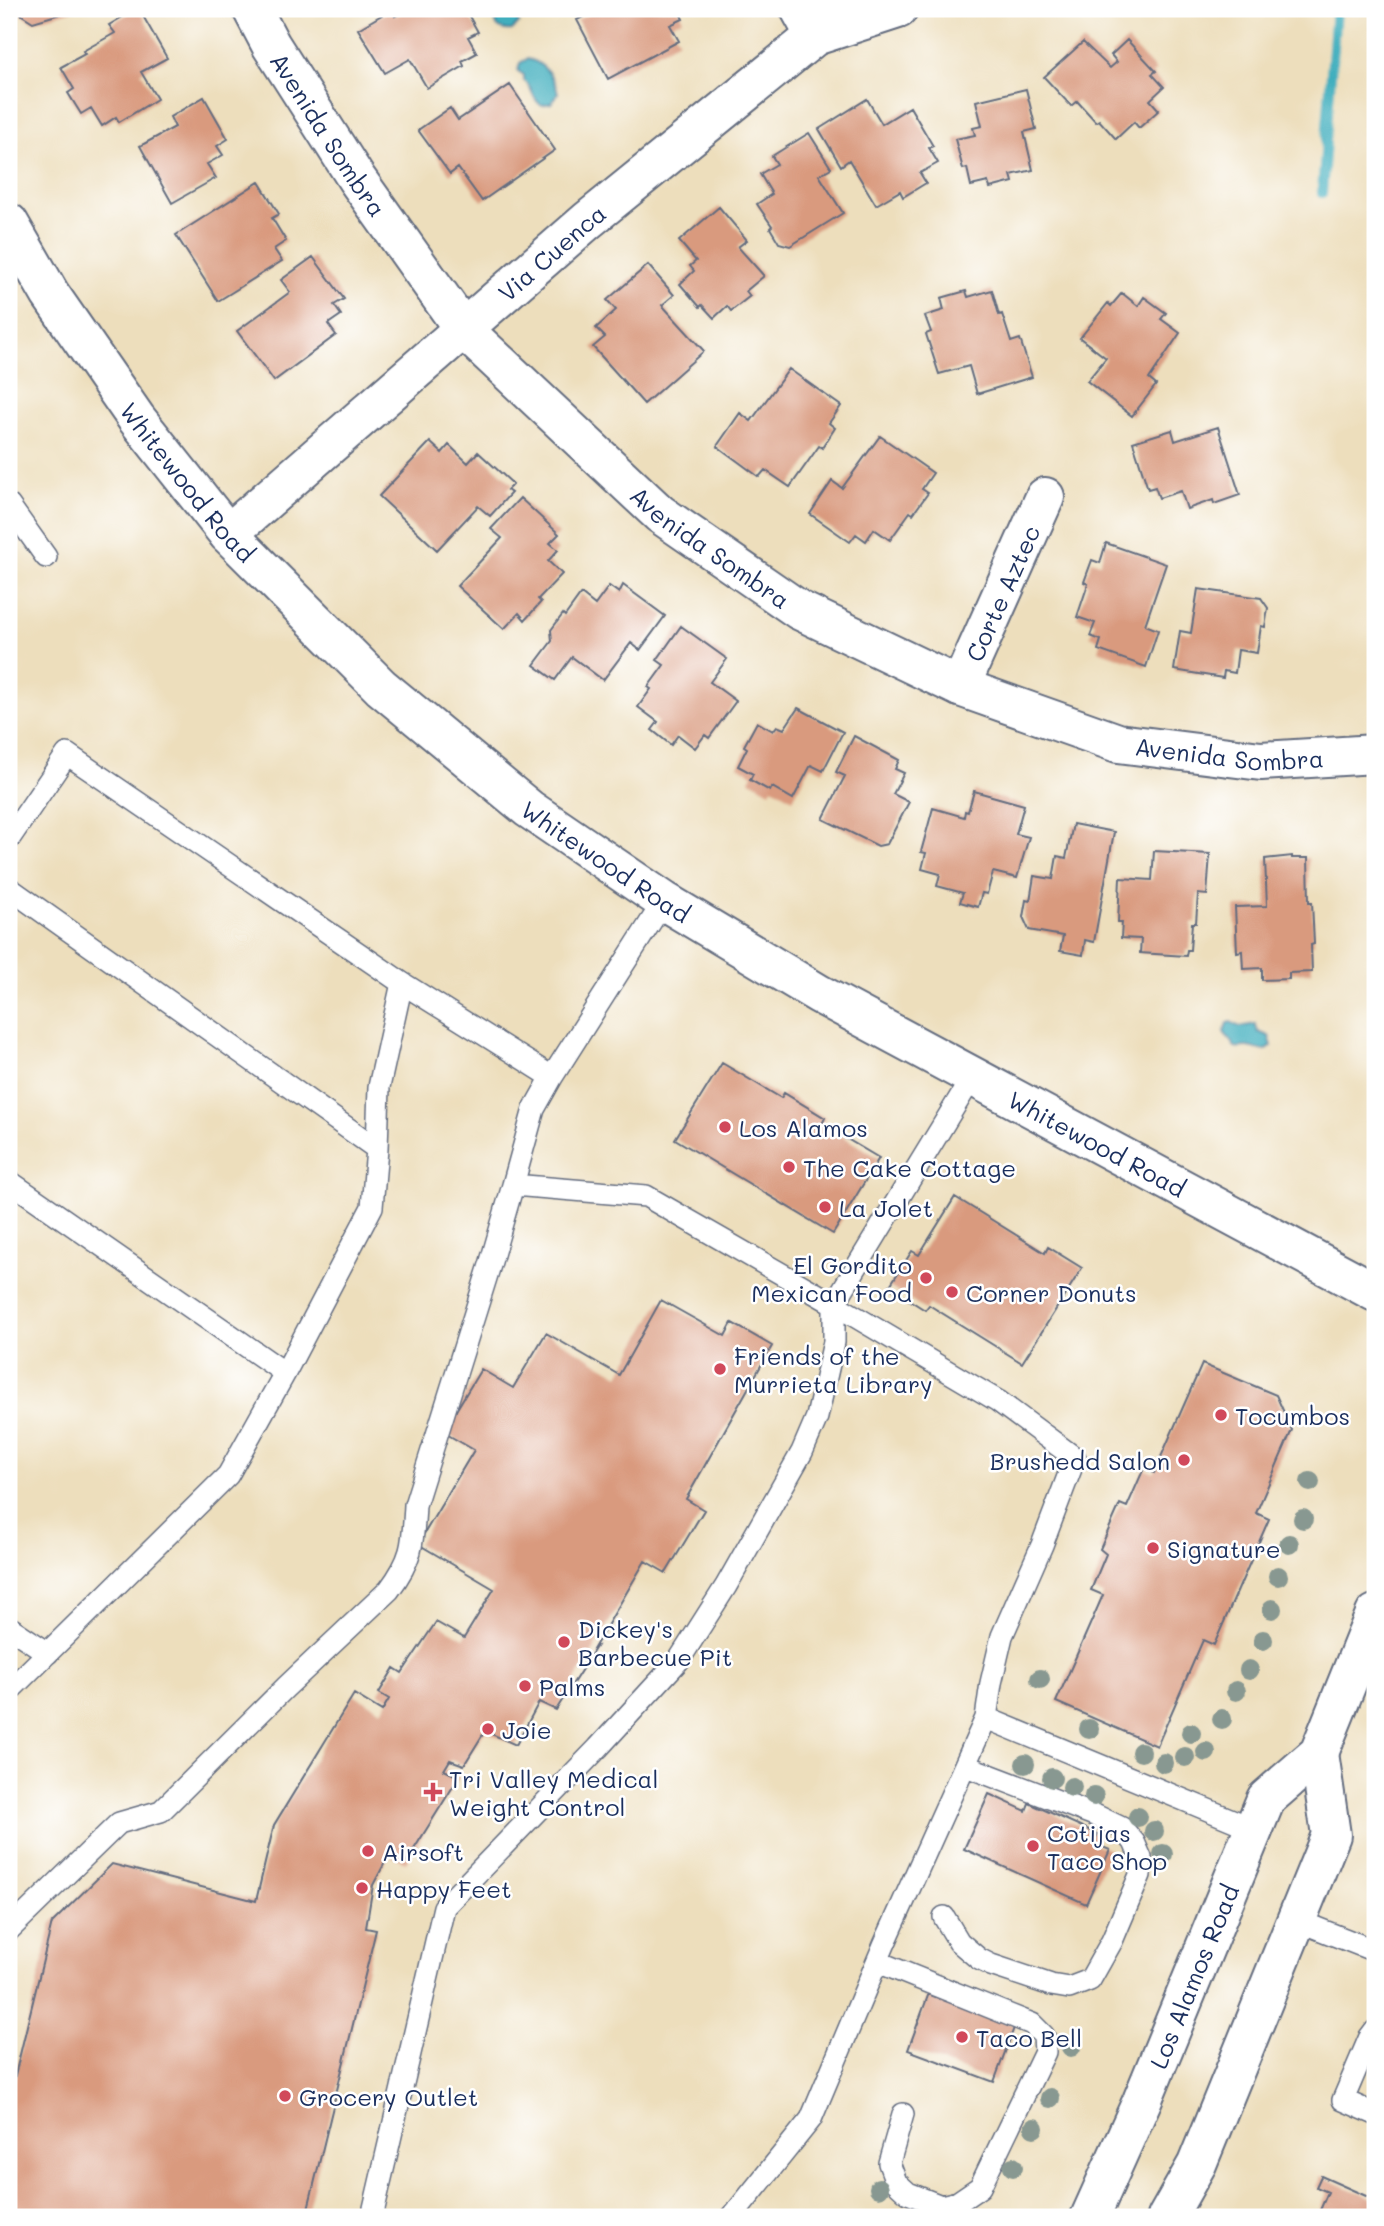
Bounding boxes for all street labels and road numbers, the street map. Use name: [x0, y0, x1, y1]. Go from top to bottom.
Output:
street label: Avenida Sombra: [264, 46, 394, 222]
street label: Via Cuenca: [491, 197, 612, 307]
street label: Whitewood Road: [114, 396, 262, 568]
street label: Avenida Sombra: [624, 479, 796, 615]
street label: Corte Aztec: [958, 520, 1046, 666]
street label: Avenida Sombra: [1133, 730, 1325, 777]
street label: Whitewood Road: [516, 793, 696, 929]
street label: Whitewood Road: [1003, 1083, 1192, 1203]
street label: Los Alamos Road: [1142, 1880, 1245, 2073]

